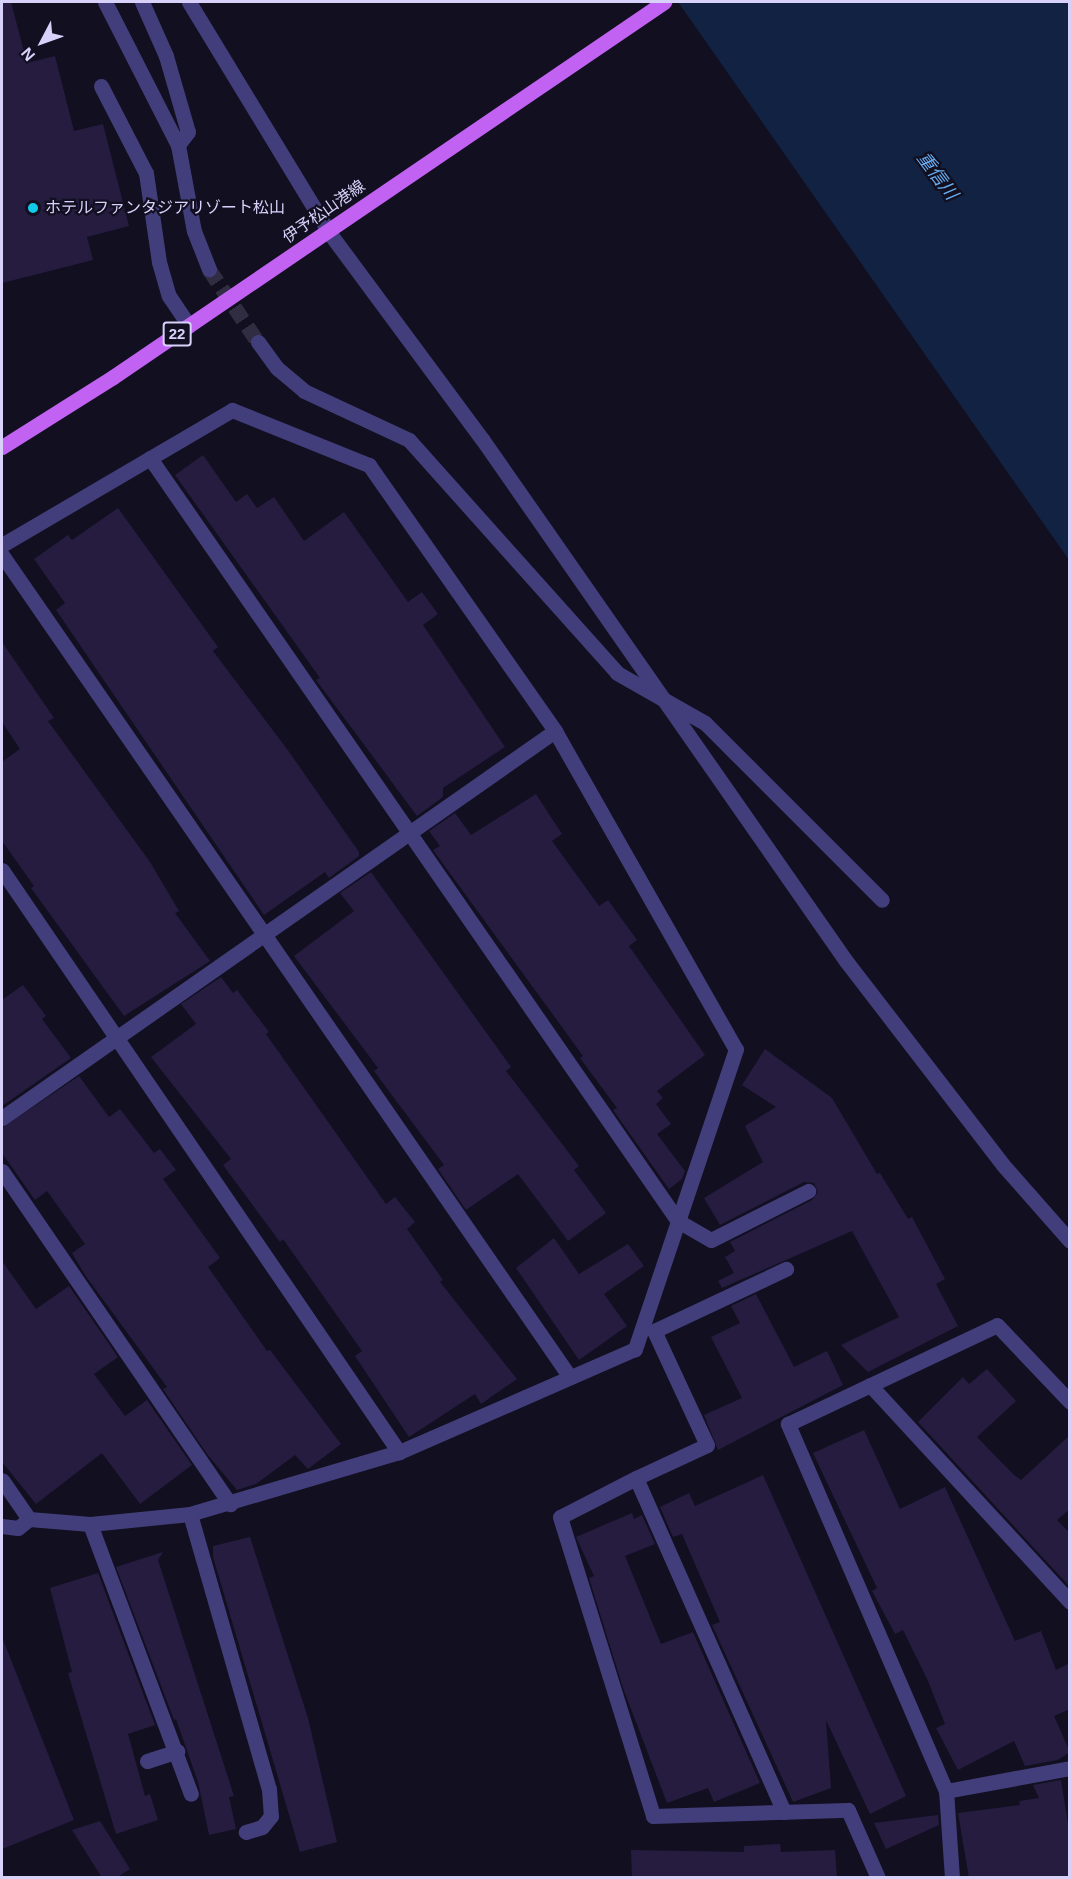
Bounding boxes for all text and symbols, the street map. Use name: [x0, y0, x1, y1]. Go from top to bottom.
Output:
north arrow: [12, 12, 72, 72]
text: N: [18, 44, 38, 64]
water label: 重信川: [912, 148, 962, 204]
street label: 伊予松山港線: [279, 177, 369, 247]
place label: ホテルファンタジアリゾート松山: [45, 198, 285, 218]
marker: ホテルファンタジアリゾート松山: [26, 201, 40, 215]
road number: 22: [162, 322, 192, 346]

